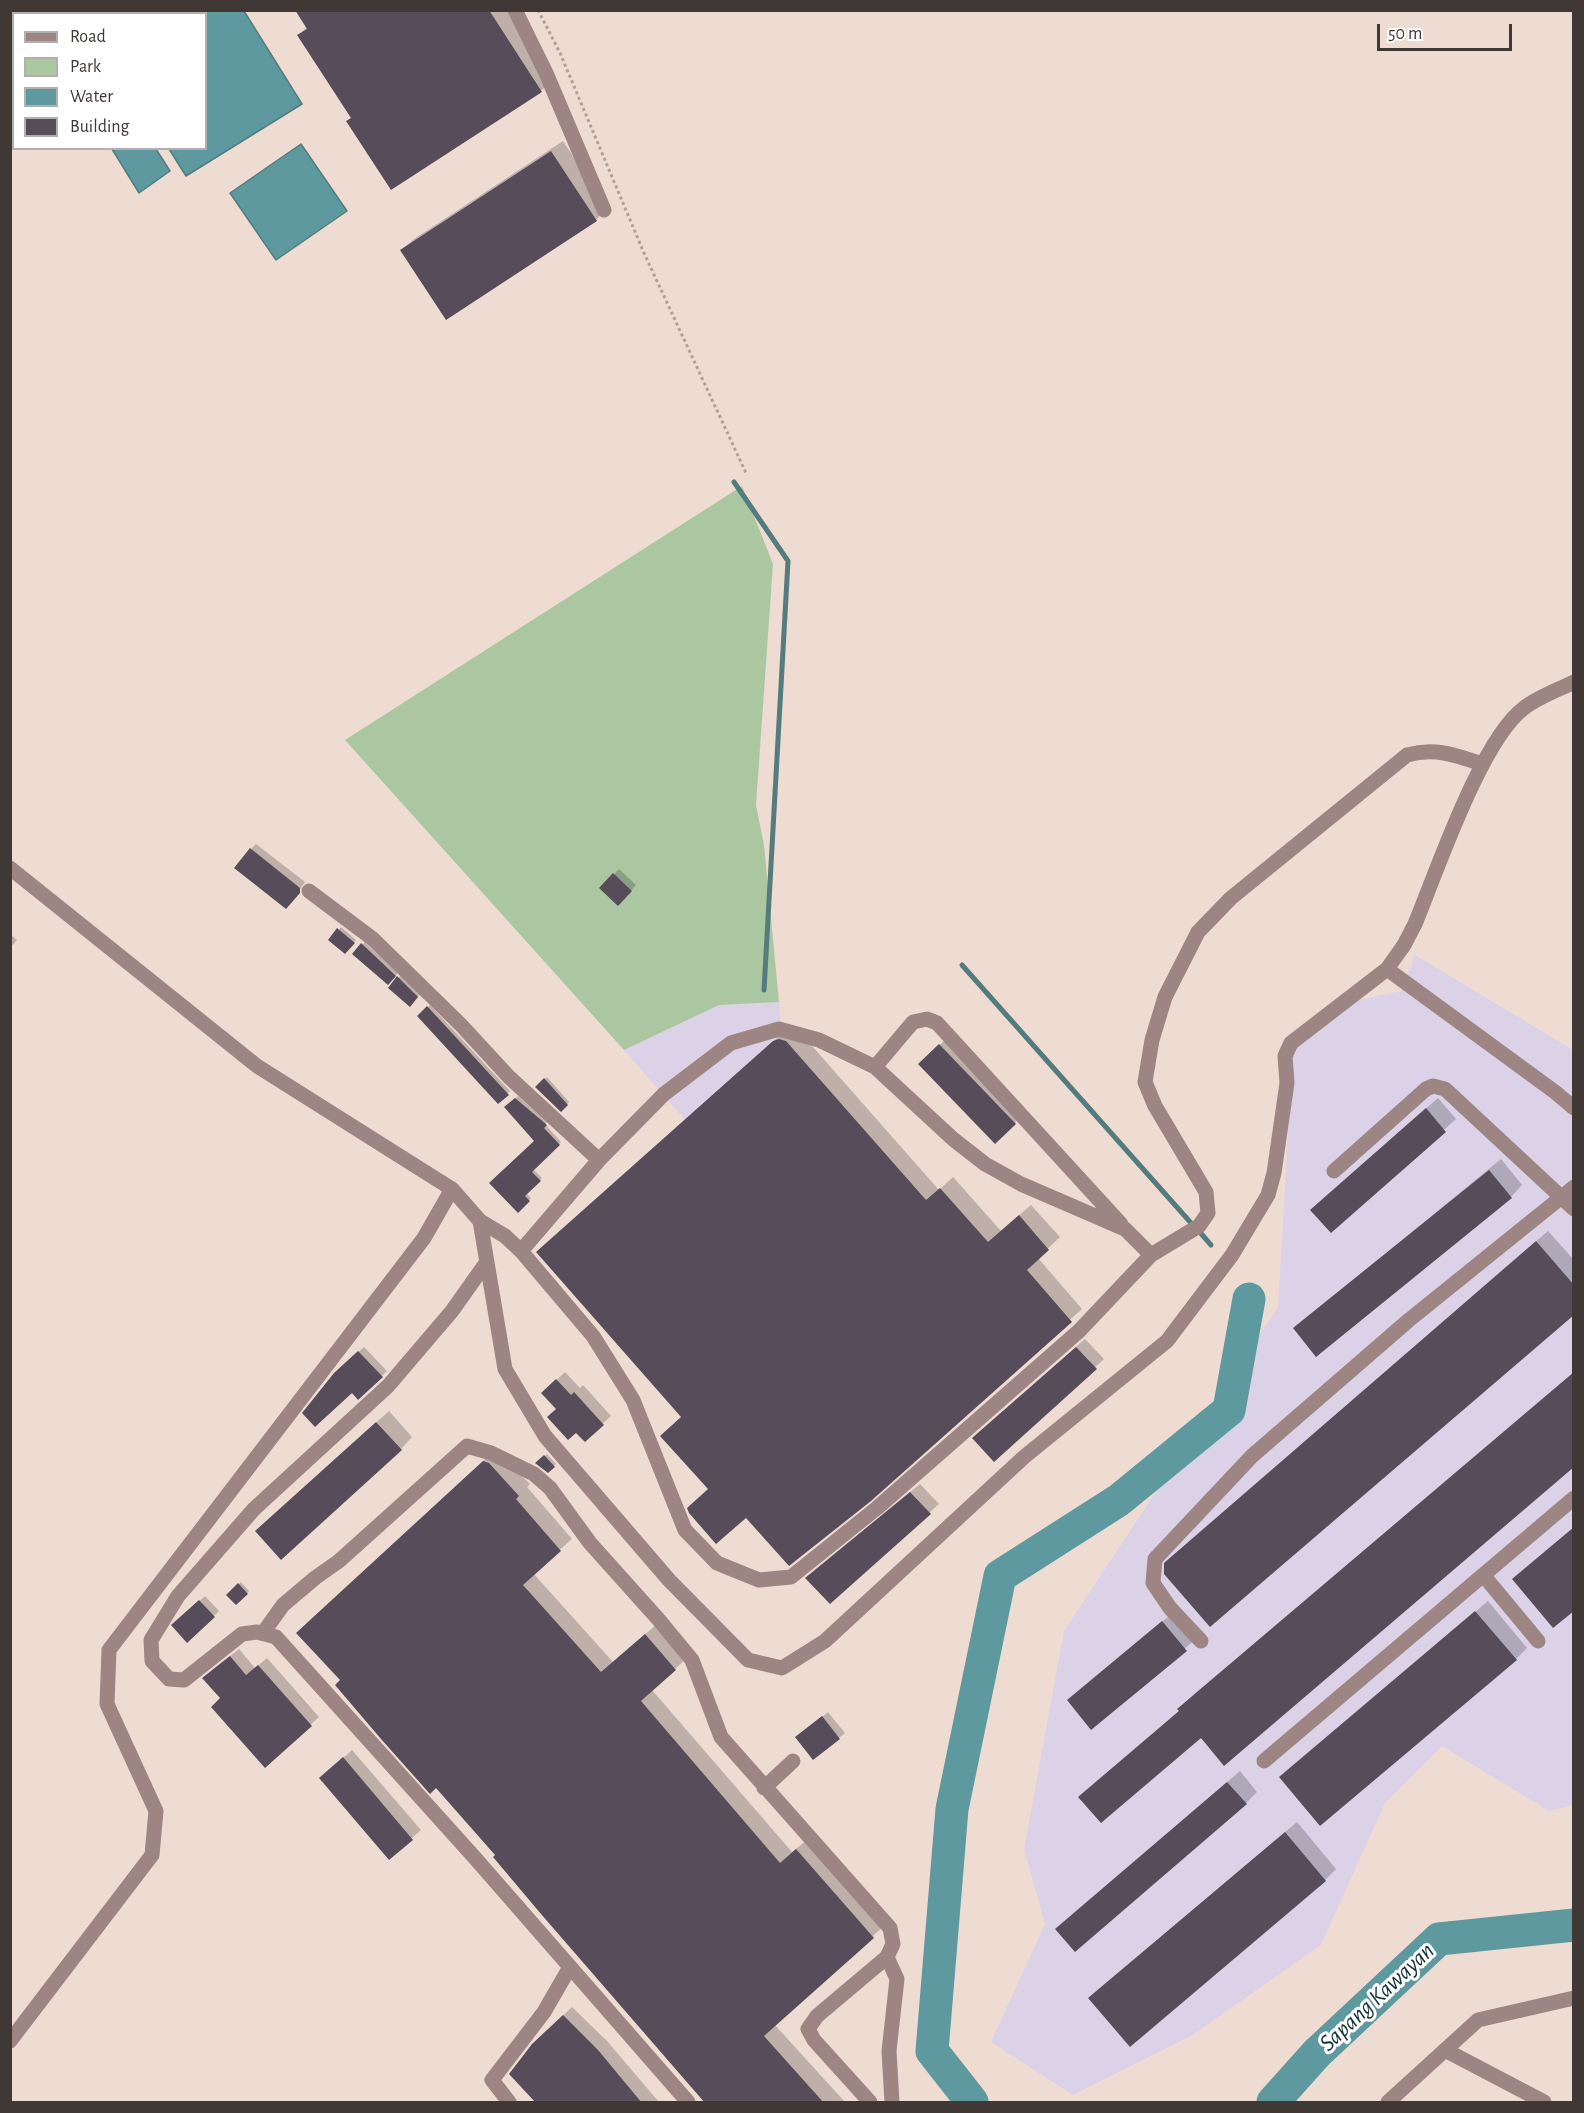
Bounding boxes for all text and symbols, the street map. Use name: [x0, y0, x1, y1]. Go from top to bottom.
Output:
legend: [12, 12, 207, 150]
scale bar: [1380, 12, 1515, 50]
text: 50 m: [1388, 25, 1422, 43]
text: Road: [70, 28, 106, 46]
text: Park: [70, 58, 101, 76]
text: Water: [70, 88, 113, 106]
text: Building: [70, 118, 129, 136]
water label: Sapang Kawayan: [1314, 1936, 1440, 2058]

